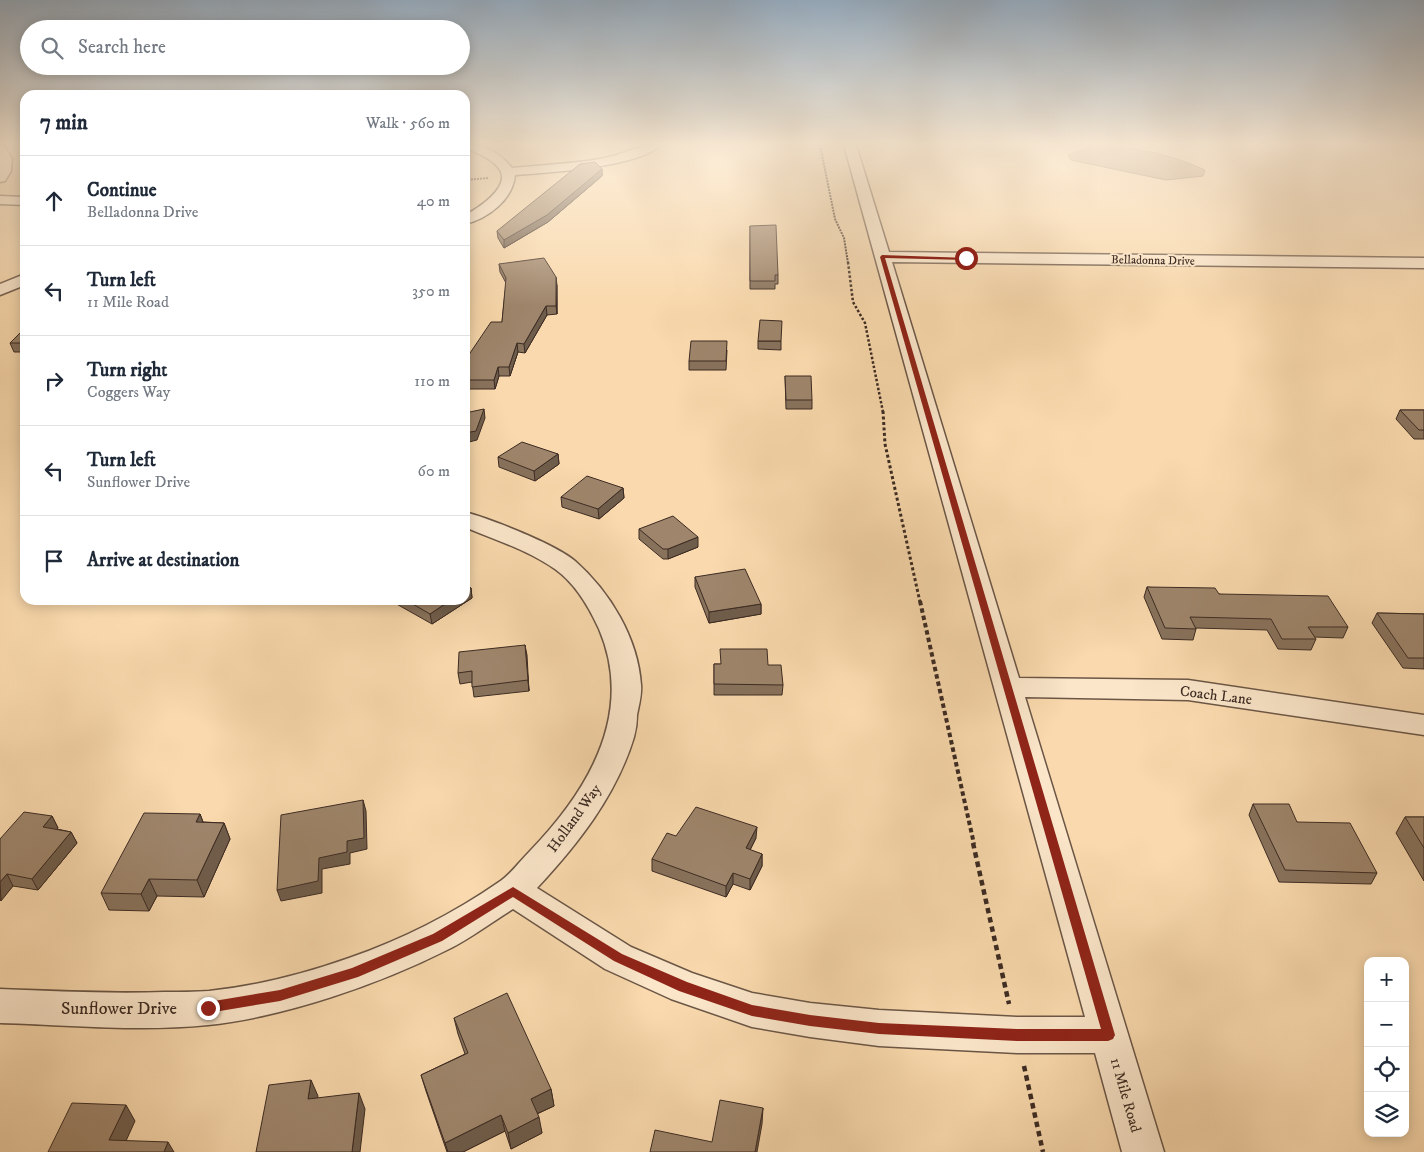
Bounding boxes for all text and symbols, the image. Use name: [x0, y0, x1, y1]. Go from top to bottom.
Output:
search box: [20, 20, 470, 75]
icon: search: [38, 34, 66, 62]
text: Search here: [78, 36, 166, 59]
text: 7 min: [40, 110, 88, 136]
text: Walk · 560 m: [366, 113, 450, 133]
text: Continue: [87, 179, 157, 202]
icon: ahead: [40, 187, 68, 215]
text: 40 m: [417, 191, 450, 211]
text: Belladonna Drive: [87, 202, 199, 222]
route start: [955, 247, 978, 270]
street label: Belladonna Drive: [1111, 252, 1195, 269]
text: Turn left: [87, 269, 156, 292]
icon: left: [40, 277, 68, 305]
text: 350 m: [412, 281, 450, 301]
text: 11 Mile Road: [87, 292, 169, 312]
text: Turn right: [87, 359, 167, 382]
icon: right: [40, 367, 68, 395]
text: 110 m: [414, 371, 450, 391]
text: Coggers Way: [87, 382, 170, 402]
text: Turn left: [87, 449, 156, 472]
icon: left: [40, 457, 68, 485]
text: 60 m: [418, 461, 450, 481]
text: Sunflower Drive: [87, 472, 190, 492]
icon: arrive: [40, 547, 68, 575]
text: Arrive at destination: [87, 549, 239, 572]
street label: Coach Lane: [1179, 682, 1253, 709]
street label: Holland Way: [543, 780, 606, 856]
map controls: [1364, 957, 1409, 1137]
button: +: [1364, 957, 1409, 1002]
route end: [197, 997, 220, 1020]
street label: Sunflower Drive: [61, 998, 177, 1020]
button: −: [1364, 1002, 1409, 1047]
button: locate: [1364, 1047, 1409, 1092]
street label: 11 Mile Road: [1106, 1056, 1145, 1135]
button: layers: [1364, 1092, 1409, 1137]

